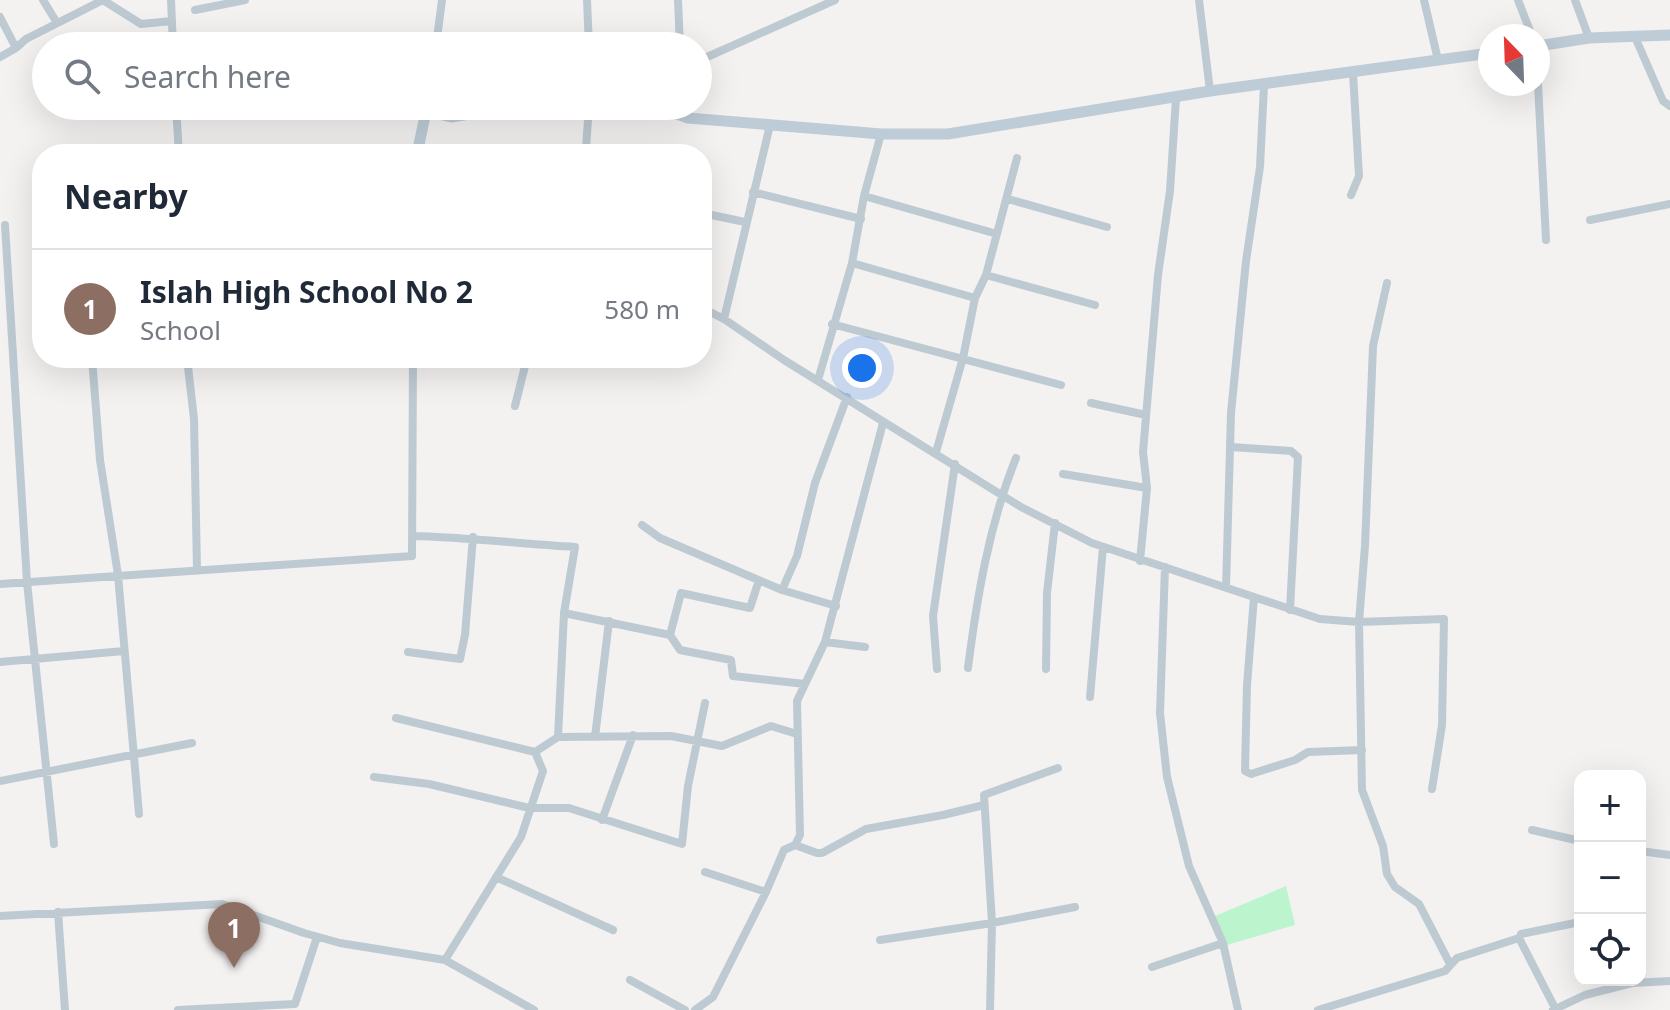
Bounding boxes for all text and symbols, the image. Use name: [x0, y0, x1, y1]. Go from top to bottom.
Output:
north arrow: [1478, 24, 1550, 96]
search box: [32, 32, 712, 120]
icon: search: [60, 54, 104, 98]
text: Search here: [124, 56, 291, 97]
text: Nearby: [64, 173, 188, 219]
text: Islah High School No 2: [140, 271, 473, 312]
text: 1: [83, 291, 97, 327]
text: 580 m: [604, 291, 680, 327]
text: School: [140, 312, 221, 348]
your location: [842, 348, 882, 388]
map controls: [1574, 770, 1646, 986]
button: +: [1574, 770, 1646, 842]
button: −: [1574, 842, 1646, 914]
pin: 1: [208, 902, 260, 968]
button: locate: [1574, 914, 1646, 986]

